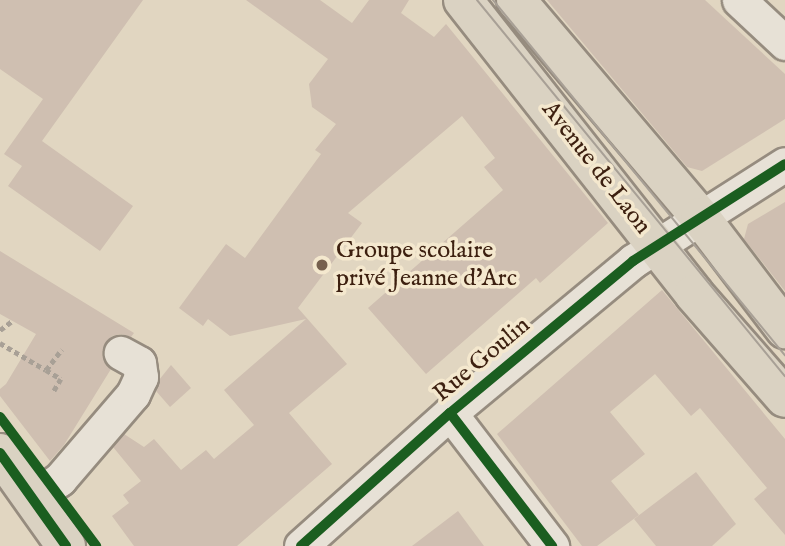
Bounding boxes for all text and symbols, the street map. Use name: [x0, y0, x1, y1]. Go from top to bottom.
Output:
street label: Avenue de Laon: [535, 96, 657, 240]
place label: Groupe scolaire privé Jeanne d'Arc: [336, 237, 517, 293]
marker: Groupe scolaire privé Jeanne d'Arc: [314, 257, 330, 273]
street label: Rue Goulin: [428, 311, 536, 409]

